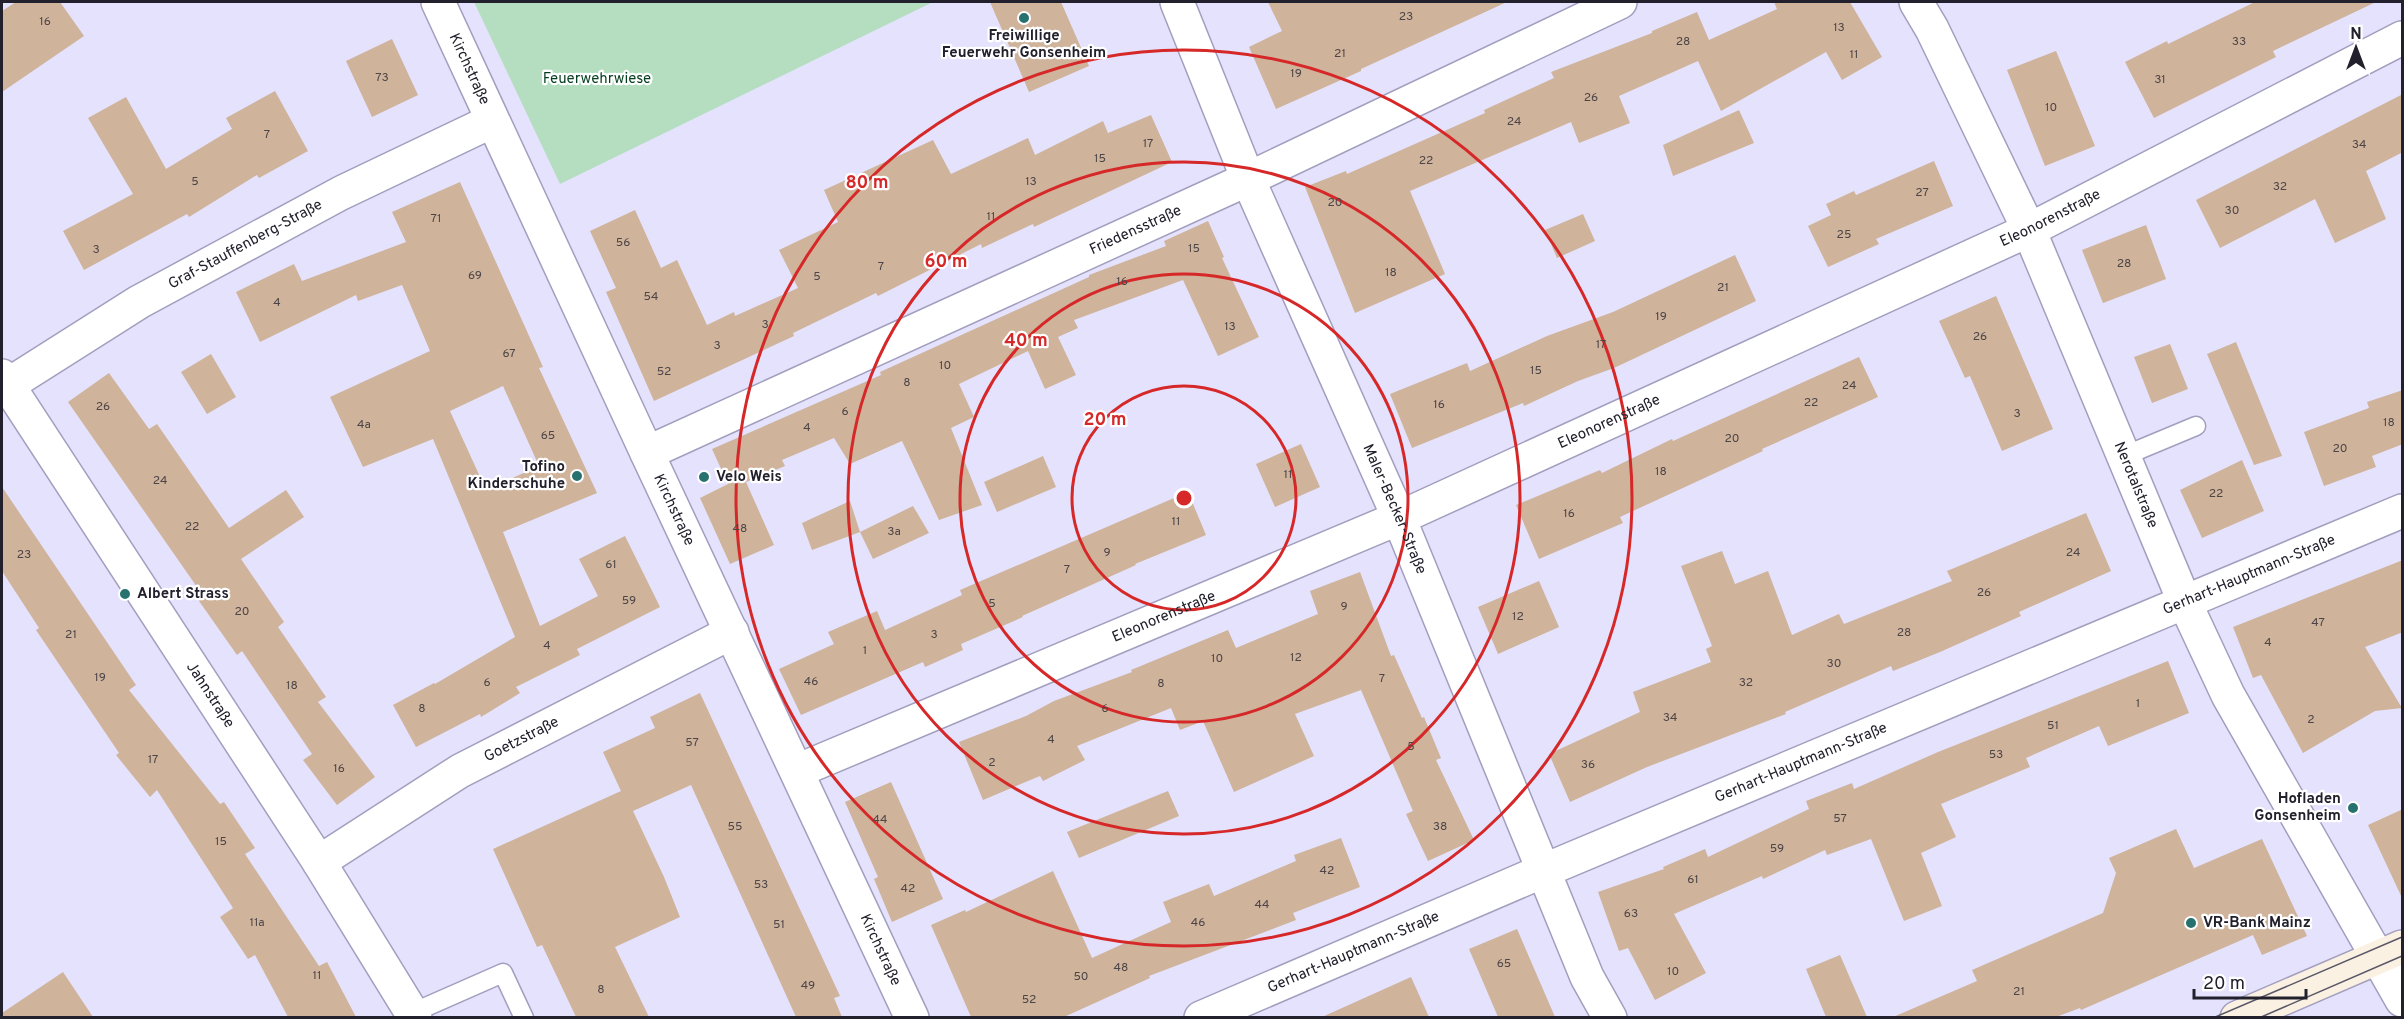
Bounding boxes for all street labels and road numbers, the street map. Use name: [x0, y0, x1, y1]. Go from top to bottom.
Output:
street label: Kirchstraße: [444, 30, 494, 108]
street label: Eleonorenstraße: [1997, 185, 2104, 252]
street label: Graf-Stauffenberg-Straße: [165, 195, 326, 294]
street label: Friedensstraße: [1087, 201, 1185, 259]
street label: Eleonorenstraße: [1555, 390, 1663, 454]
street label: Nerotalstraße: [2109, 439, 2162, 531]
street label: Maler-Becker-Straße: [1358, 441, 1431, 577]
street label: Kirchstraße: [649, 471, 699, 549]
street label: Gerhart-Hauptmann-Straße: [2160, 530, 2338, 620]
street label: Eleonorenstraße: [1109, 587, 1219, 647]
street label: Jahnstraße: [182, 659, 239, 732]
street label: Goetzstraße: [481, 712, 562, 767]
street label: Gerhart-Hauptmann-Straße: [1712, 718, 1890, 807]
street label: Gerhart-Hauptmann-Straße: [1265, 907, 1442, 998]
street label: Kirchstraße: [855, 911, 905, 989]

